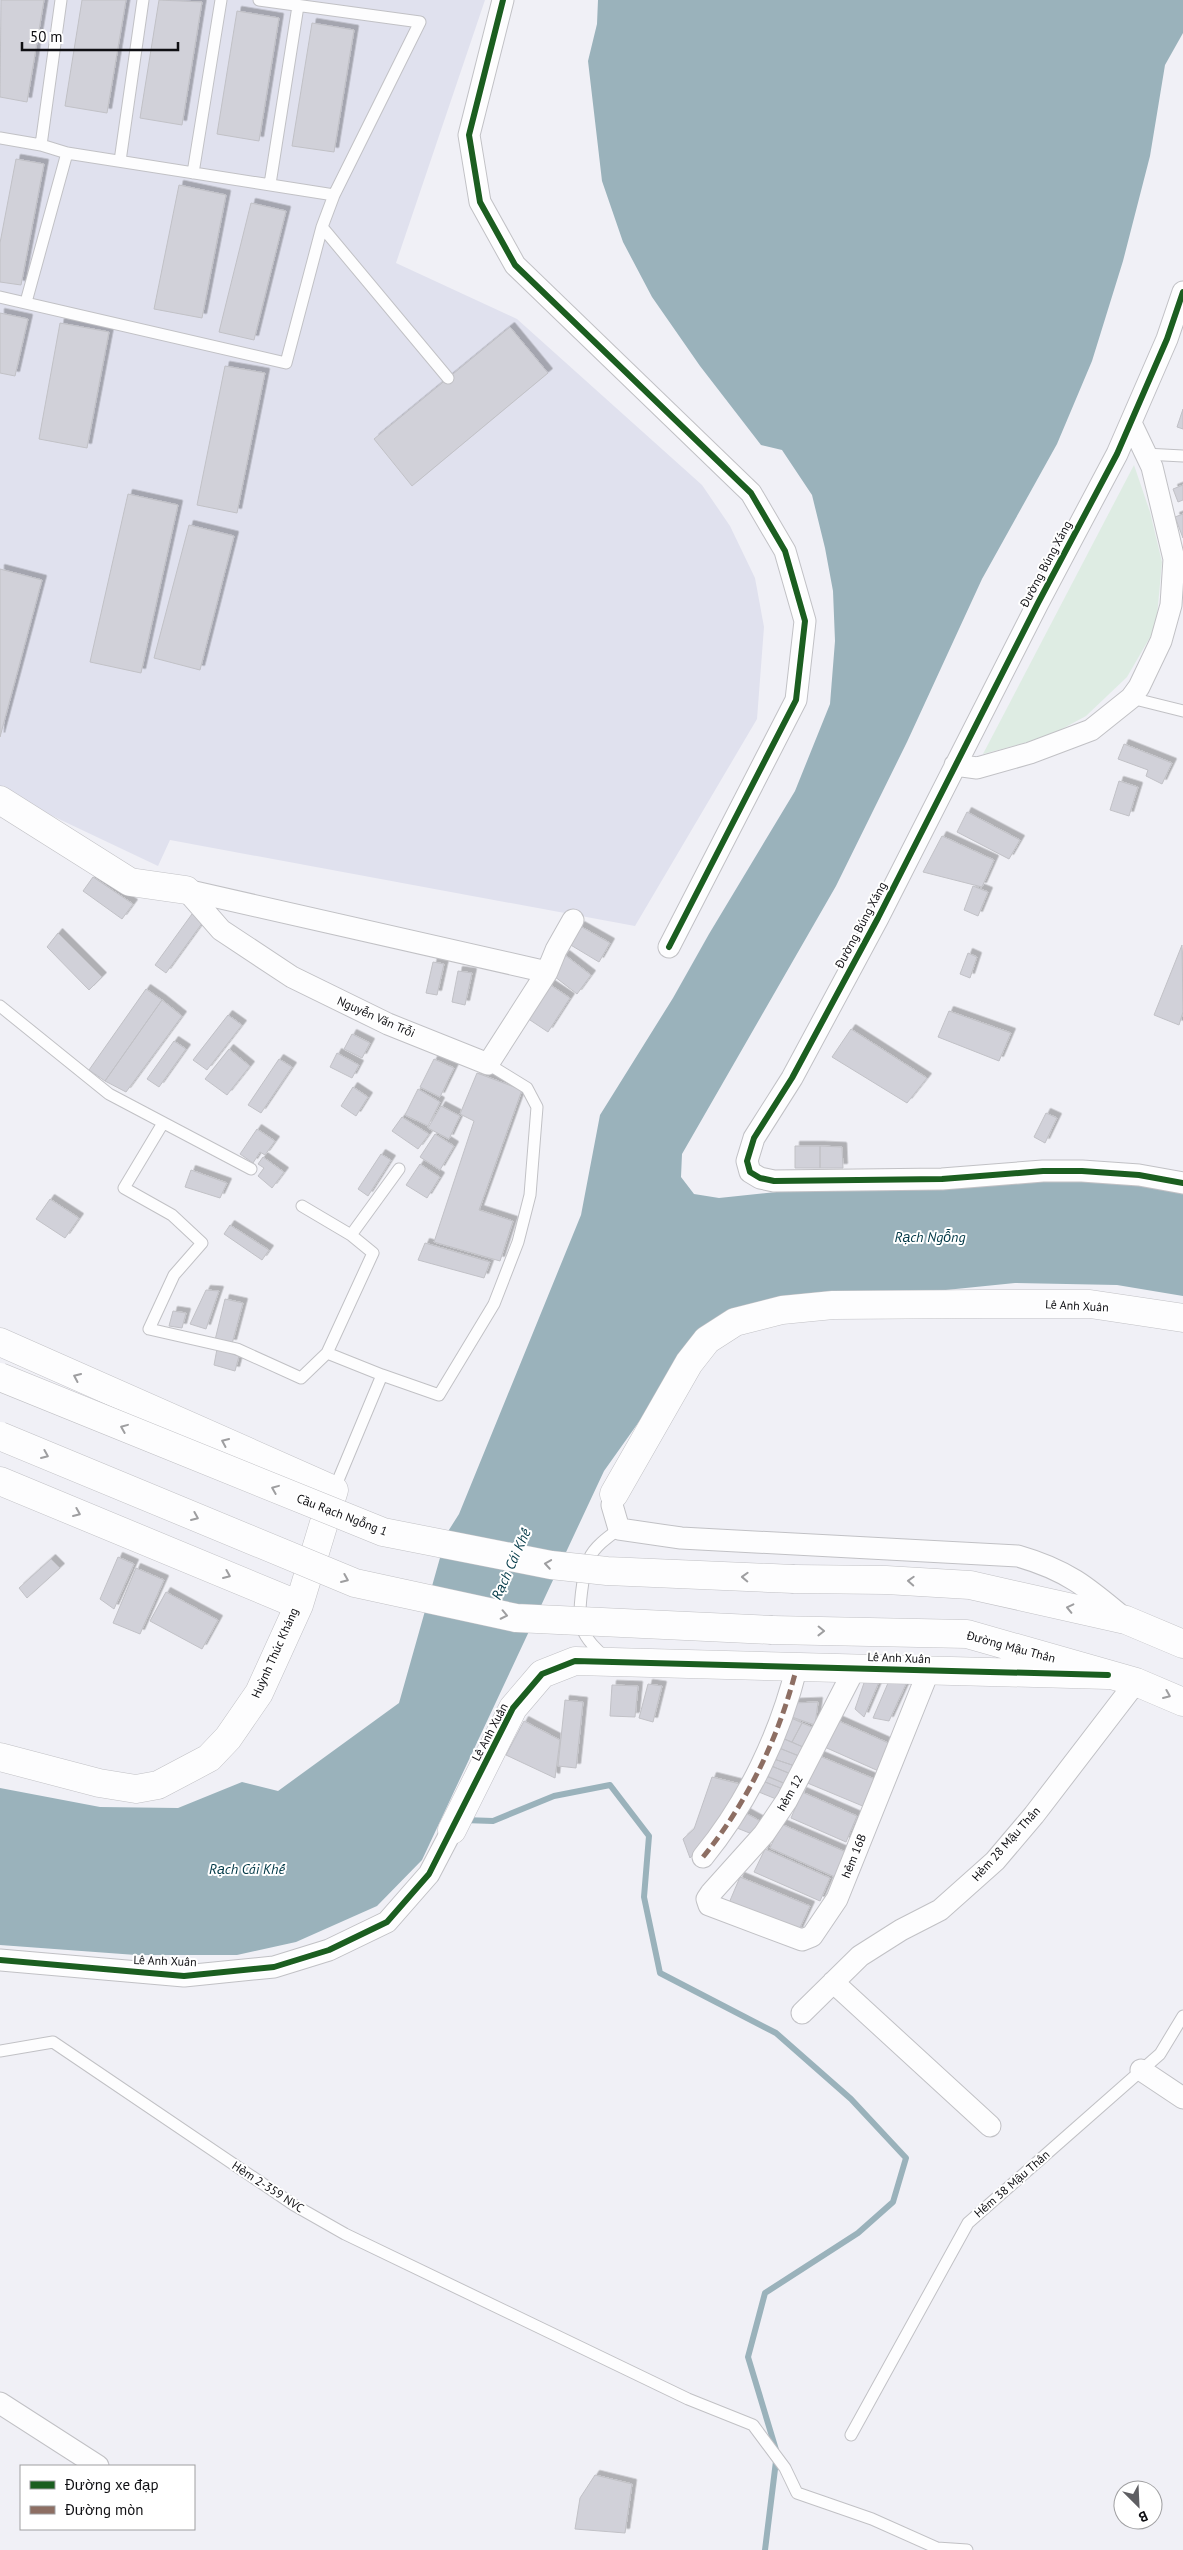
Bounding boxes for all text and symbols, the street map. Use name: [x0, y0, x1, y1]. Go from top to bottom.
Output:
scale bar: [22, 20, 179, 52]
text: 50 m: [30, 27, 63, 46]
street label: Đường Búng Xáng: [1016, 518, 1075, 610]
street label: Đường Búng Xáng: [831, 879, 890, 971]
street label: Nguyễn Văn Trỗi: [335, 993, 417, 1040]
water label: Rạch Ngỗng: [895, 1228, 965, 1246]
street label: Lê Anh Xuân: [1045, 1296, 1109, 1315]
one-way arrow: [73, 1372, 82, 1383]
one-way arrow: [120, 1423, 129, 1434]
one-way arrow: [221, 1438, 230, 1449]
one-way arrow: [40, 1448, 49, 1459]
one-way arrow: [271, 1484, 280, 1495]
street label: Cầu Rạch Ngỗng 1: [295, 1490, 390, 1539]
one-way arrow: [72, 1507, 81, 1517]
one-way arrow: [190, 1511, 199, 1521]
water label: Rạch Cái Khế: [487, 1525, 535, 1602]
one-way arrow: [544, 1560, 553, 1570]
one-way arrow: [222, 1569, 231, 1580]
one-way arrow: [741, 1571, 749, 1582]
one-way arrow: [340, 1573, 349, 1584]
one-way arrow: [906, 1576, 914, 1587]
one-way arrow: [1066, 1603, 1075, 1614]
street label: Huỳnh Thúc Kháng: [248, 1605, 301, 1700]
one-way arrow: [499, 1609, 508, 1620]
one-way arrow: [818, 1626, 825, 1636]
street label: Đường Mậu Thân: [964, 1627, 1057, 1666]
street label: Lê Anh Xuân: [867, 1649, 931, 1666]
one-way arrow: [1162, 1689, 1171, 1699]
street label: Lê Anh Xuân: [468, 1700, 511, 1763]
street label: hẻm 12: [773, 1772, 806, 1814]
street label: Hẻm 28 Mậu Thân: [968, 1803, 1043, 1884]
street label: hẻm 16B: [838, 1832, 869, 1880]
water label: Rạch Cái Khế: [209, 1860, 286, 1878]
street label: Lê Anh Xuân: [133, 1952, 197, 1969]
street label: Hẻm 38 Mậu Thân: [971, 2147, 1053, 2221]
street label: Hẻm 2-359 NVC: [229, 2158, 307, 2215]
legend: [20, 2465, 195, 2530]
text: Đường xe đạp: [64, 2475, 159, 2494]
north arrow: [1113, 2480, 1163, 2530]
text: Đường mòn: [64, 2500, 143, 2519]
text: B: [1136, 2507, 1151, 2527]

